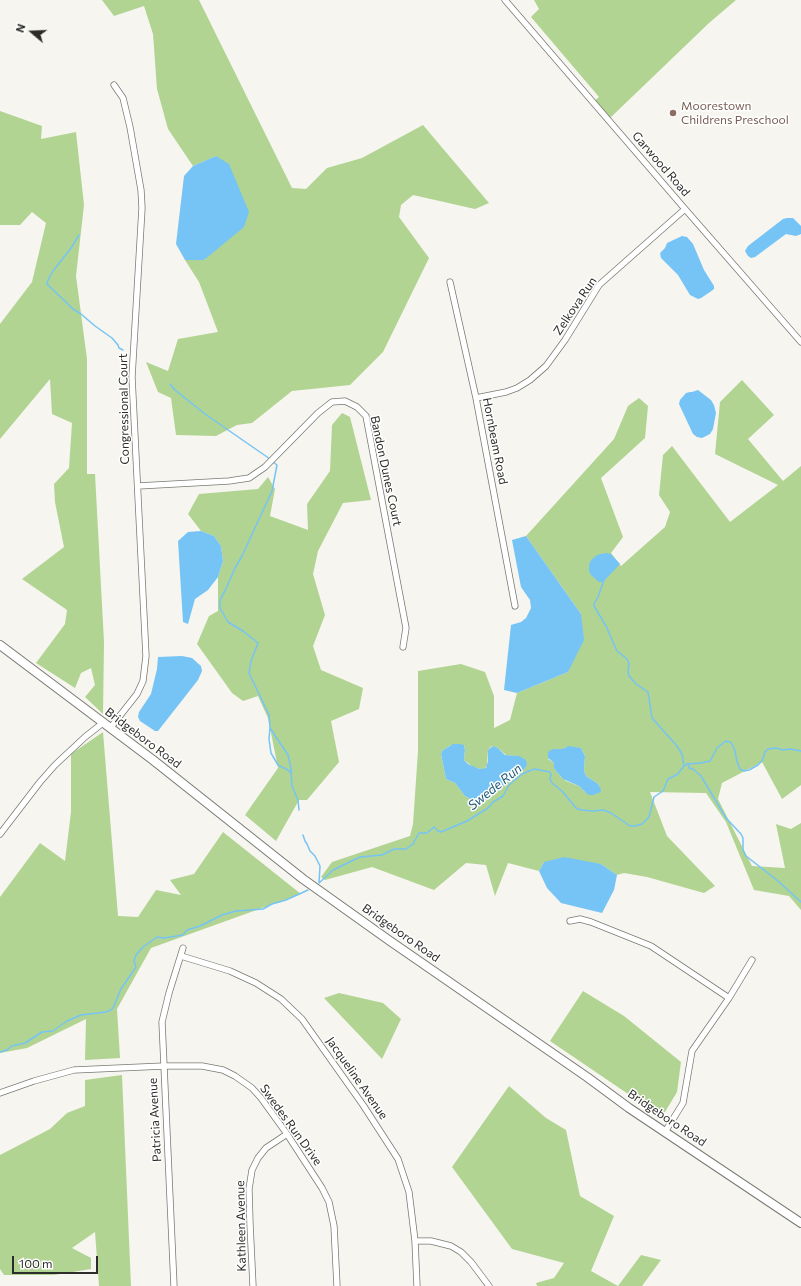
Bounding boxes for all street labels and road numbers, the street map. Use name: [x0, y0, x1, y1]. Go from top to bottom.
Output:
street label: Garwood Road: [629, 129, 693, 199]
street label: Zelkova Run: [550, 274, 600, 338]
street label: Congressional Court: [116, 353, 132, 465]
street label: Hornbeam Road: [480, 396, 510, 486]
street label: Bandon Dunes Court: [367, 414, 405, 528]
street label: Bridgeboro Road: [102, 705, 184, 771]
street label: Bridgeboro Road: [359, 901, 443, 965]
street label: Jacqueline Avenue: [323, 1034, 391, 1122]
street label: Patricia Avenue: [146, 1078, 164, 1162]
street label: Swedes Run Drive: [257, 1082, 325, 1168]
street label: Bridgeboro Road: [625, 1086, 709, 1150]
street label: Kathleen Avenue: [233, 1180, 249, 1272]

